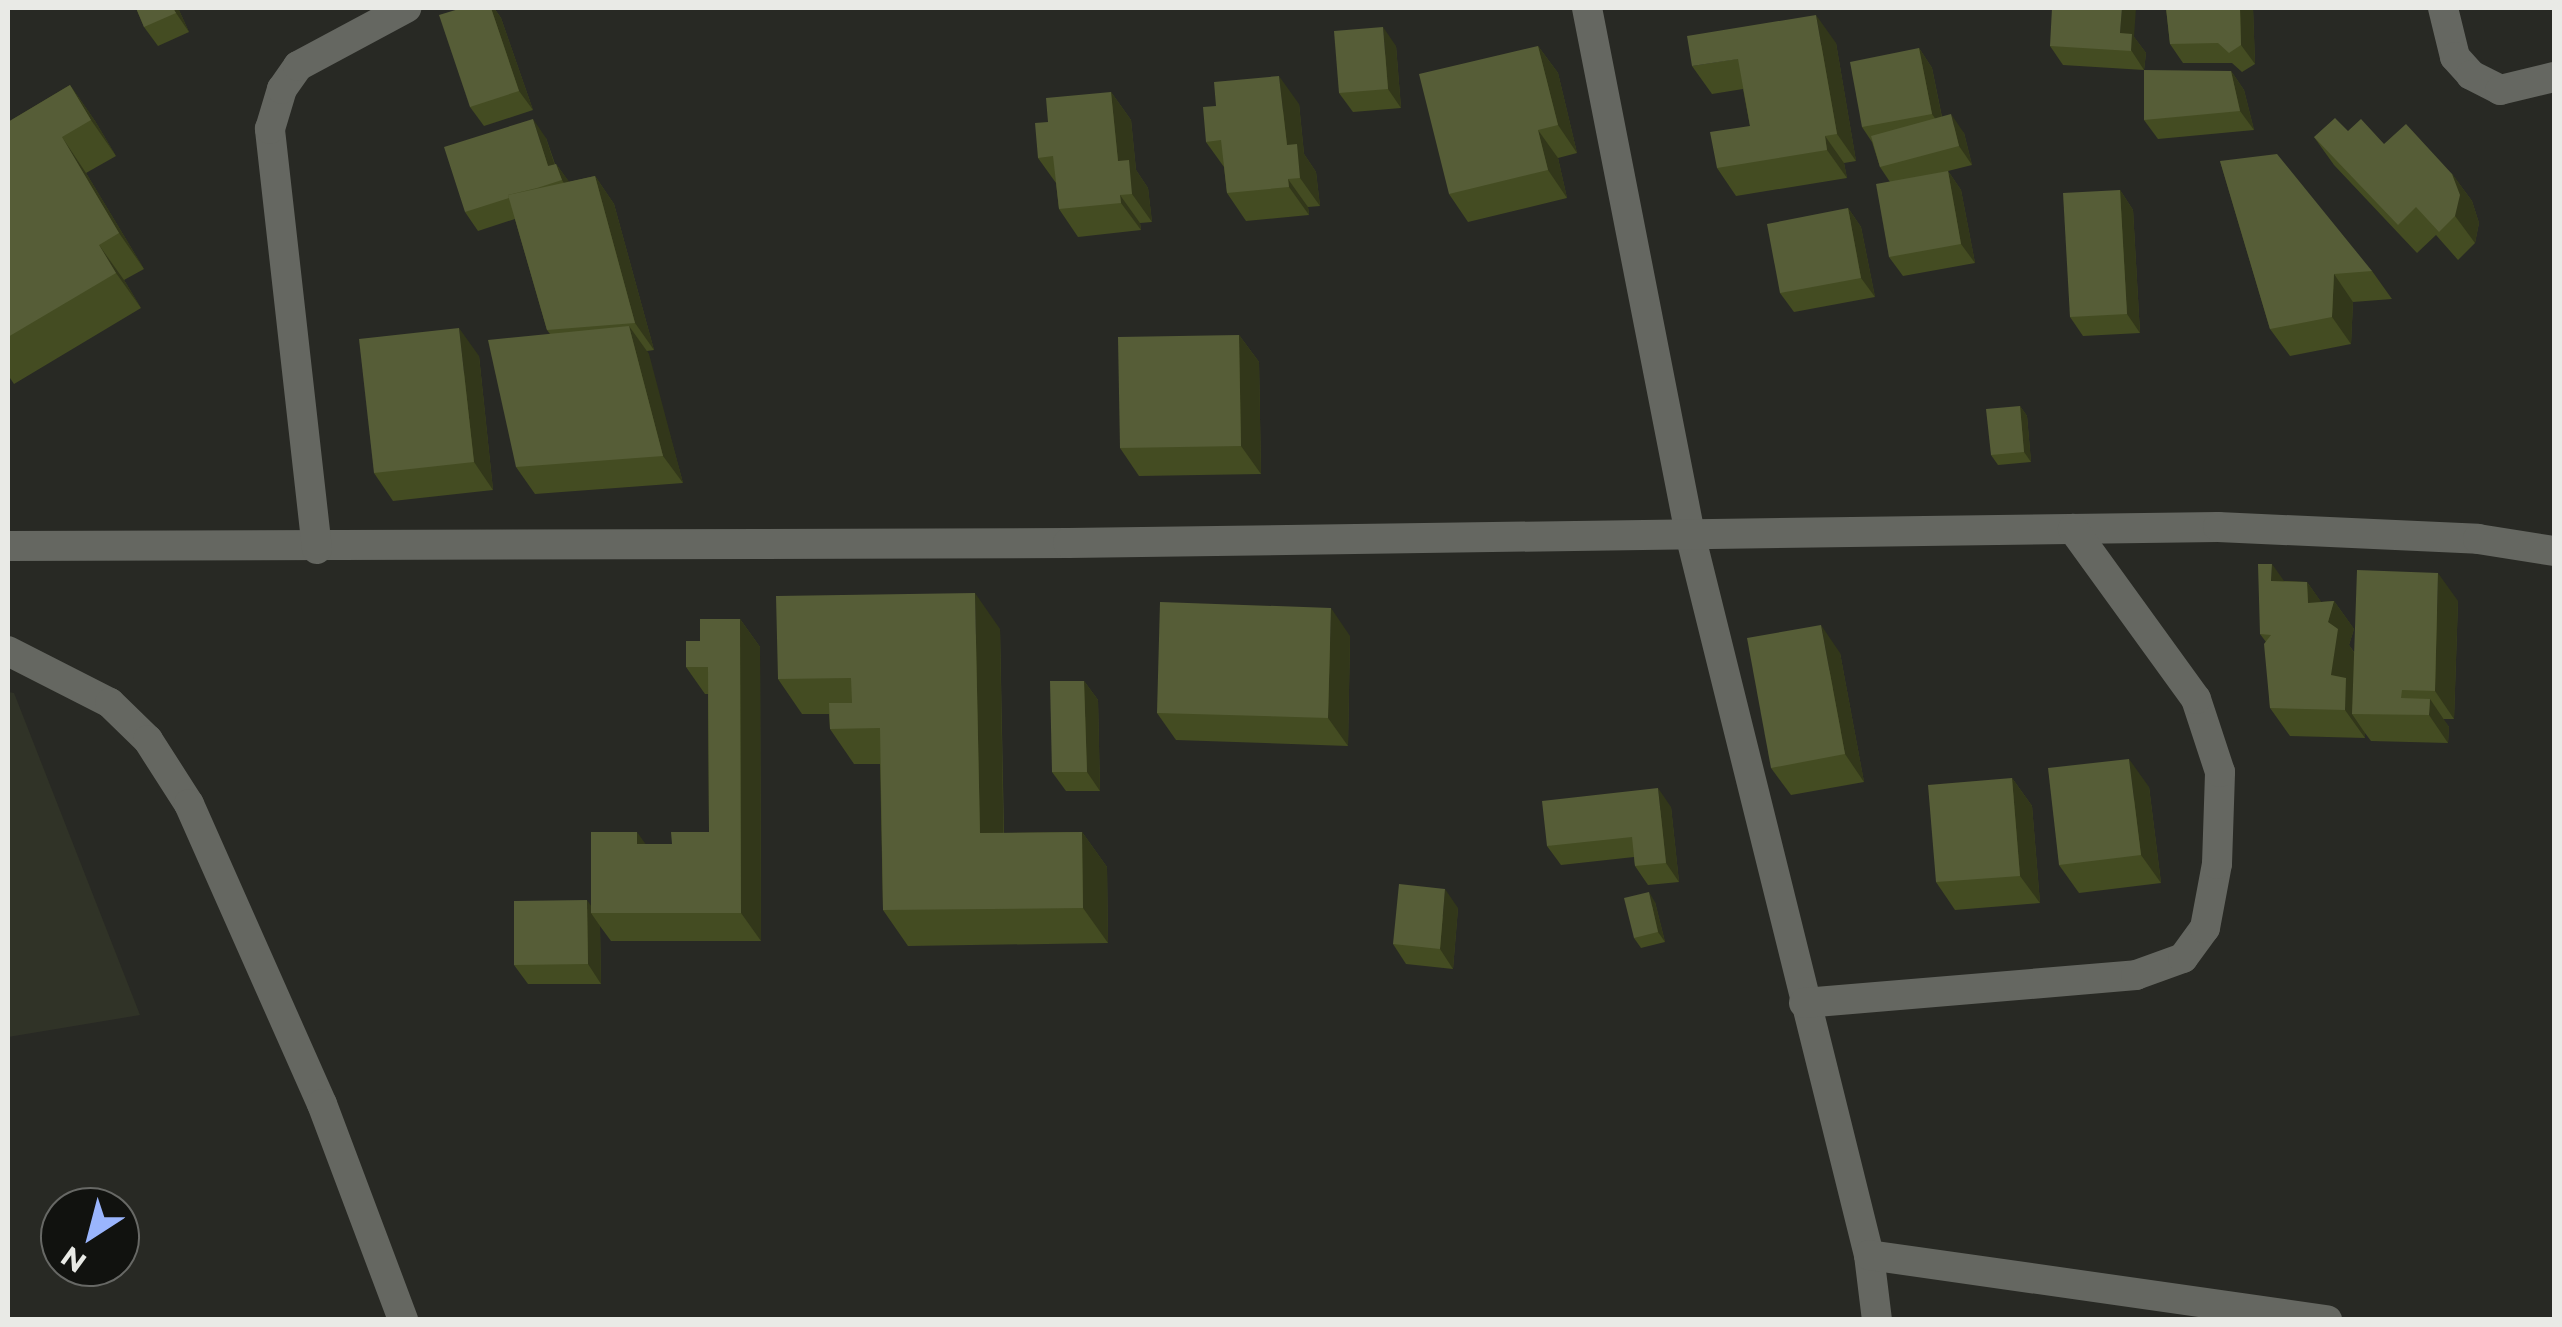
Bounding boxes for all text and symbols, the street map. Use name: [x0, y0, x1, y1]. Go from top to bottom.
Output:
north arrow: [40, 1187, 140, 1287]
text: N: [54, 1239, 93, 1280]

